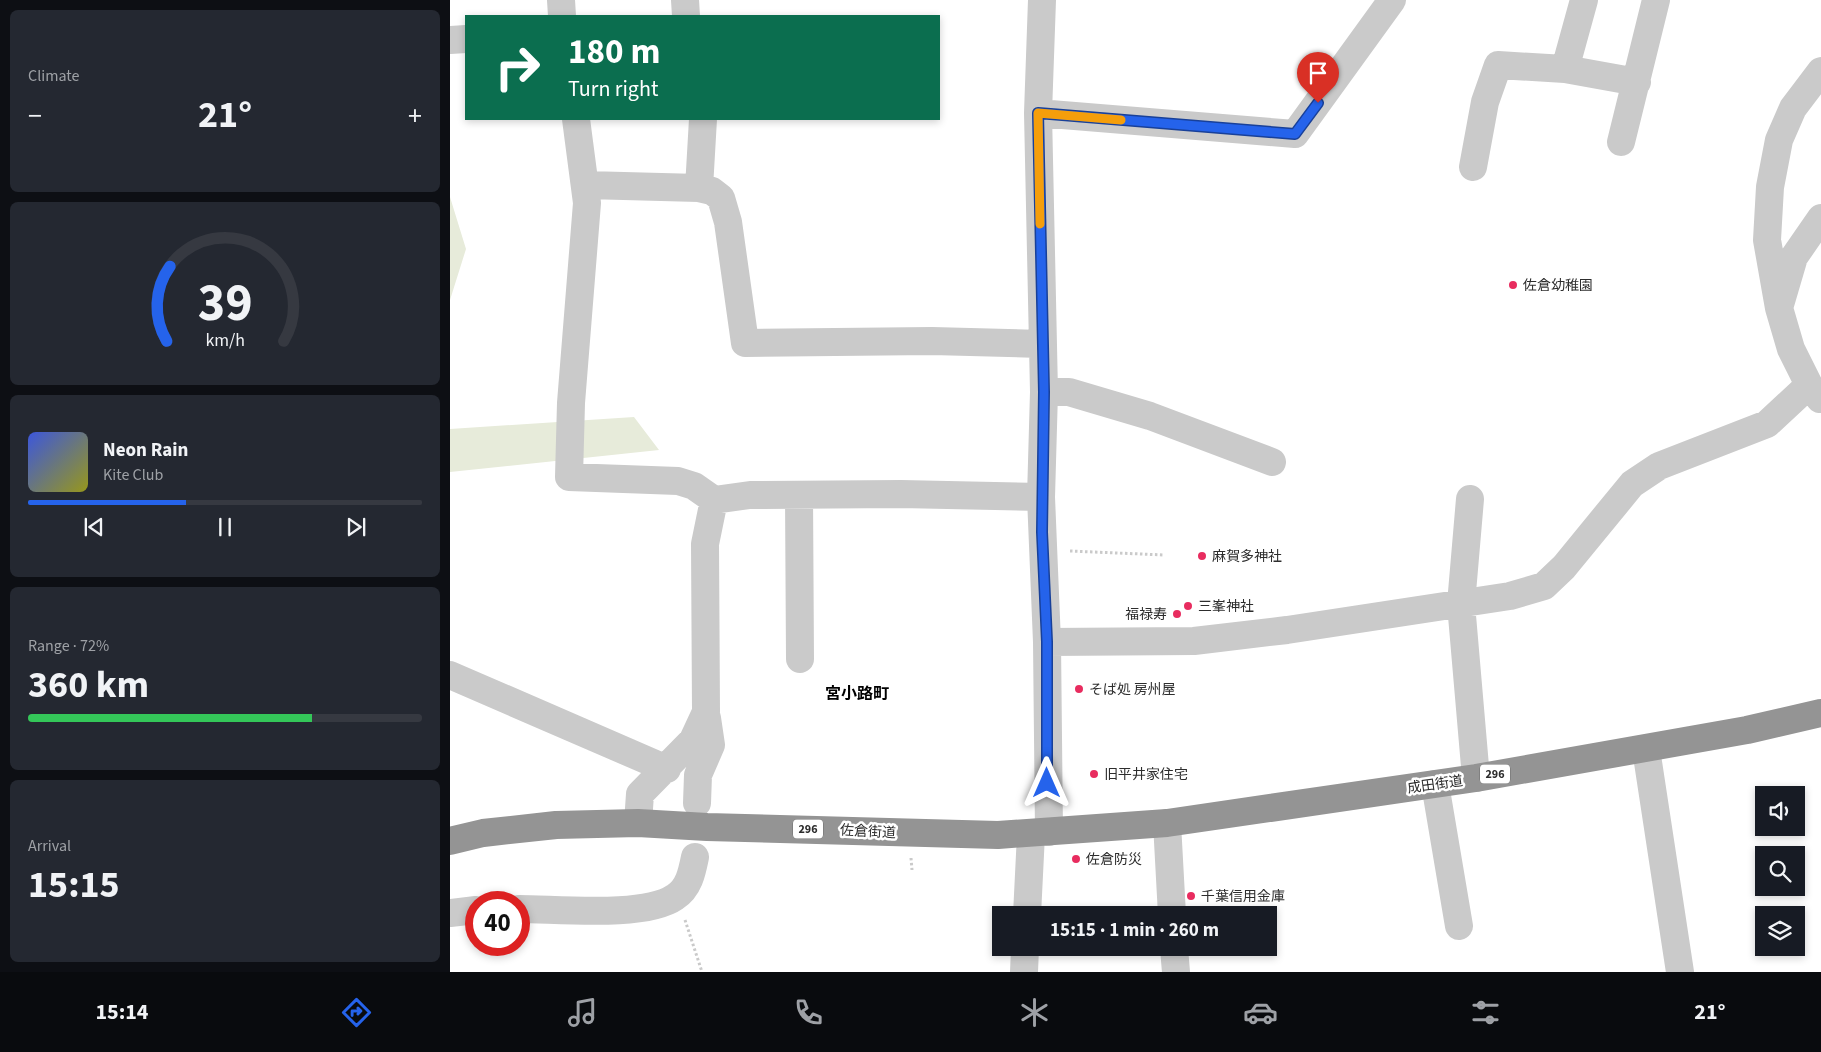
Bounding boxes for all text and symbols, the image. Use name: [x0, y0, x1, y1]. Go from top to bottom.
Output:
text: 180 m: [568, 27, 660, 77]
icon: right: [485, 35, 550, 100]
pin: [1297, 52, 1339, 103]
icon: arrive: [1304, 59, 1332, 87]
text: Climate: [28, 65, 79, 87]
text: Turn right: [568, 73, 658, 105]
text: 21°: [198, 88, 252, 142]
text: −: [28, 96, 42, 136]
text: +: [408, 96, 422, 136]
text: 39: [198, 267, 252, 341]
place label: 佐倉幼稚園: [1523, 276, 1593, 296]
marker: 佐倉幼稚園: [1507, 279, 1519, 291]
text: km/h: [205, 328, 245, 353]
text: Neon Rain: [103, 437, 188, 464]
text: Kite Club: [103, 464, 163, 486]
icon: previous: [80, 513, 108, 541]
icon: pause: [211, 513, 239, 541]
icon: next: [342, 513, 370, 541]
place label: 麻賀多神社: [1212, 547, 1282, 567]
marker: 麻賀多神社: [1196, 550, 1208, 562]
place label: 三峯神社: [1198, 597, 1254, 617]
marker: 三峯神社: [1182, 600, 1194, 612]
place label: 福禄寿: [1125, 605, 1167, 625]
marker: 福禄寿: [1171, 608, 1183, 620]
text: Range · 72%: [28, 635, 109, 657]
text: 360 km: [28, 658, 149, 712]
place label: そば処 房州屋: [1089, 680, 1176, 700]
district label: 宮小路町: [825, 683, 889, 705]
marker: そば処 房州屋: [1073, 683, 1085, 695]
position arrow: [1020, 756, 1072, 808]
road number: 296: [1480, 764, 1510, 784]
place label: 旧平井家住宅: [1104, 765, 1188, 785]
marker: 旧平井家住宅: [1088, 768, 1100, 780]
street label: 成田街道: [1406, 771, 1464, 799]
map controls: [1755, 786, 1805, 956]
button: sound: [1755, 786, 1805, 836]
road number: 296: [793, 820, 823, 839]
street label: 佐倉街道: [839, 821, 896, 843]
text: Arrival: [28, 835, 71, 857]
button: search: [1755, 846, 1805, 896]
place label: 佐倉防災: [1086, 850, 1142, 870]
marker: 佐倉防災: [1070, 853, 1082, 865]
text: 15:15: [28, 858, 120, 912]
place label: 千葉信用金庫: [1201, 887, 1285, 907]
marker: 千葉信用金庫: [1185, 890, 1197, 902]
speed limit sign: 40: [465, 891, 530, 956]
button: layers: [1755, 906, 1805, 956]
text: 15:15 · 1 min · 260 m: [1050, 917, 1219, 944]
icon: directions: [339, 995, 374, 1030]
icon: music: [565, 995, 600, 1030]
icon: phone: [791, 995, 826, 1030]
icon: climate: [1017, 995, 1052, 1030]
icon: car: [1243, 995, 1278, 1030]
icon: filters: [1468, 995, 1503, 1030]
text: 15:14: [95, 996, 148, 1028]
text: 21°: [1694, 996, 1726, 1028]

